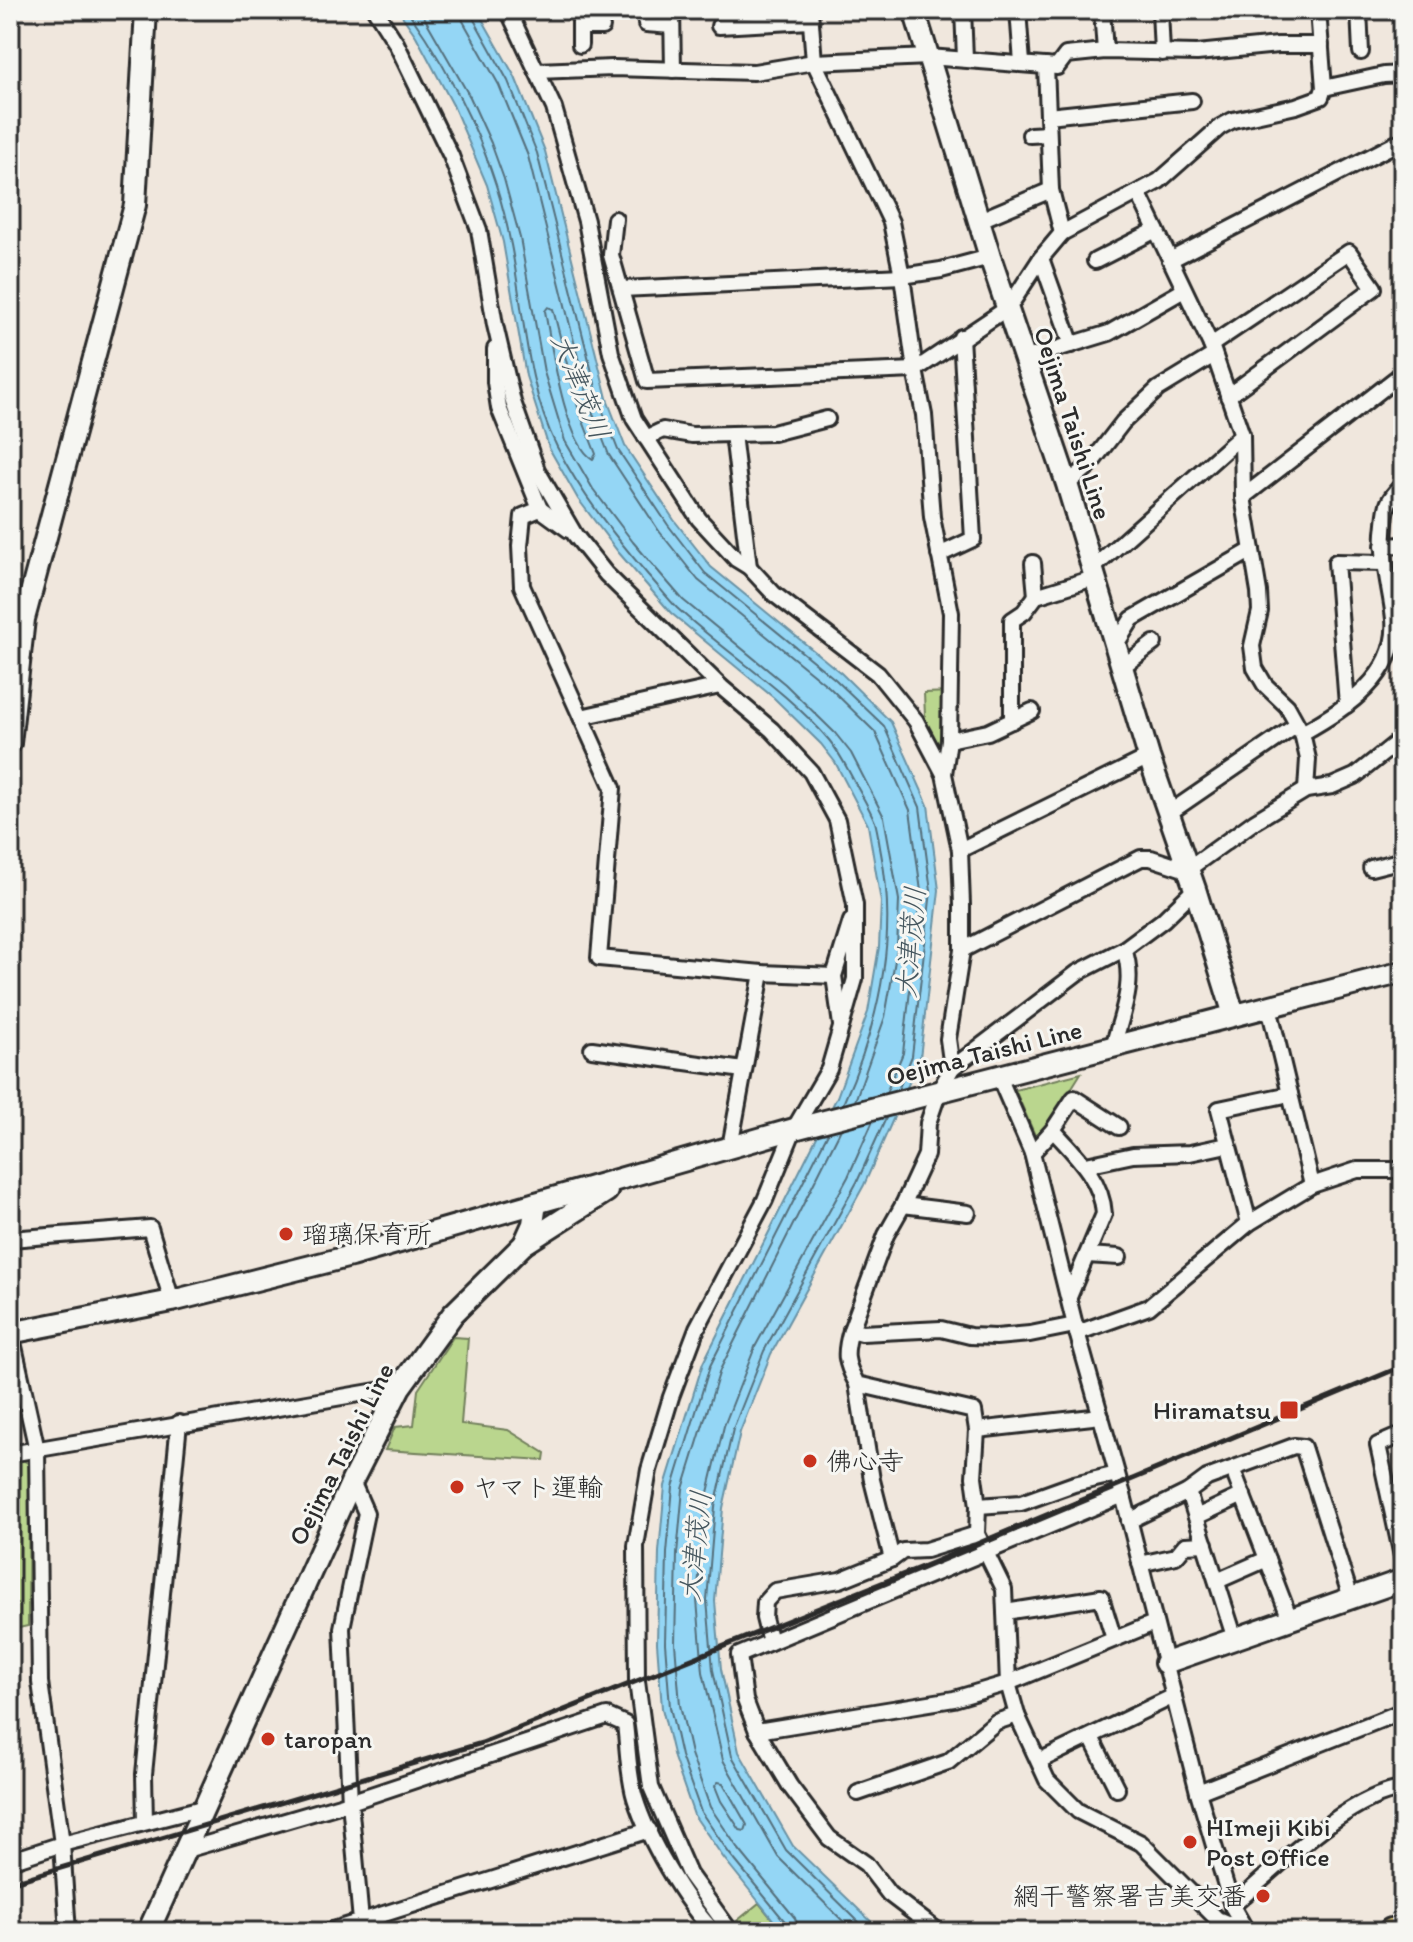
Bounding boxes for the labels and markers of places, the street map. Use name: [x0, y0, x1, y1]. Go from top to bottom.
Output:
place label: 瑠璃保育所: [302, 1218, 432, 1250]
marker: 瑠璃保育所: [277, 1225, 295, 1243]
place label: Hiramatsu: [1153, 1394, 1271, 1426]
marker: Hiramatsu: [1278, 1399, 1300, 1421]
place label: 佛心寺: [826, 1445, 904, 1477]
marker: 佛心寺: [801, 1452, 819, 1470]
place label: ヤマト運輸: [473, 1471, 603, 1503]
marker: ヤマト運輸: [448, 1478, 466, 1496]
place label: taropan: [284, 1723, 373, 1755]
marker: taropan: [259, 1730, 277, 1748]
place label: HImeji Kibi Post Office: [1206, 1811, 1330, 1873]
marker: HImeji Kibi Post Office: [1181, 1833, 1199, 1851]
place label: 網干警察署吉美交番: [1013, 1880, 1247, 1912]
marker: 網干警察署吉美交番: [1254, 1887, 1272, 1905]

